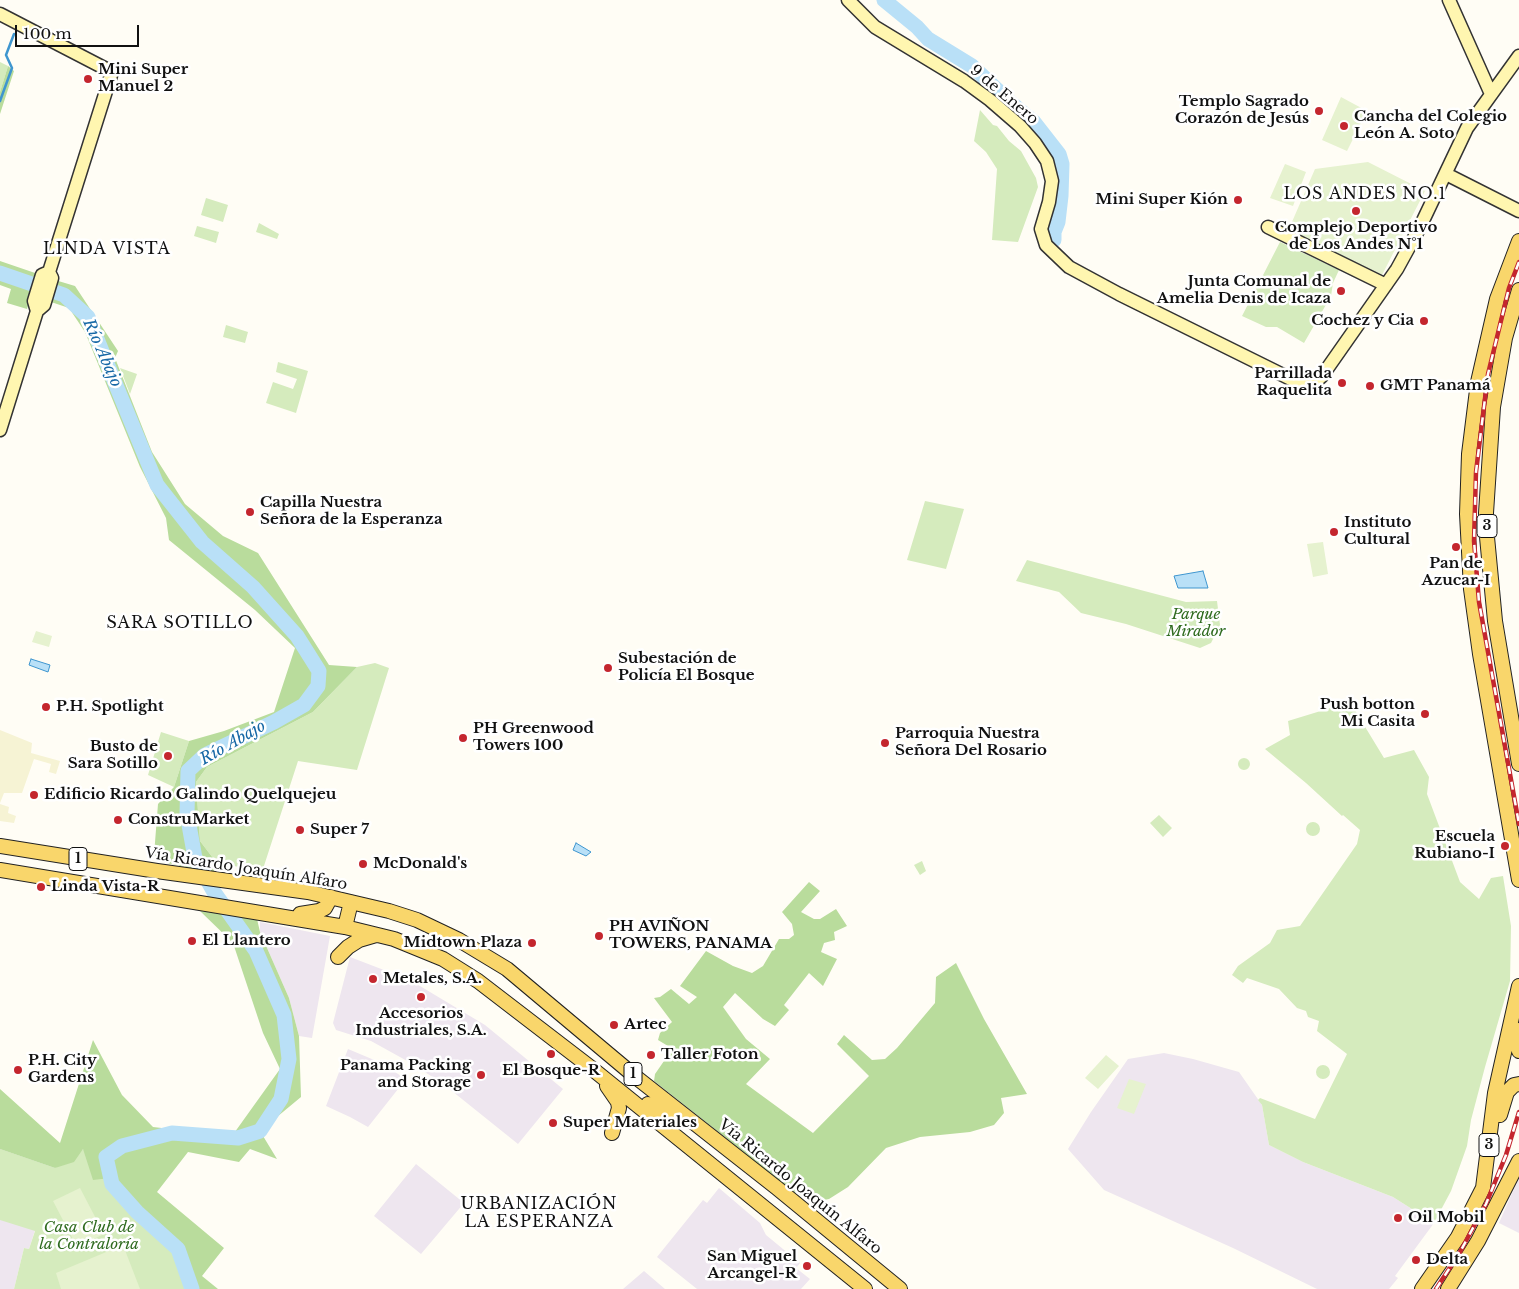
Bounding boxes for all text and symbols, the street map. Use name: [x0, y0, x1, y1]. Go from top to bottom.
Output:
scale bar: [18, 15, 141, 47]
text: 100 m: [23, 24, 72, 43]
place label: Mini Super Manuel 2: [98, 61, 188, 96]
street label: 9 de Enero: [966, 61, 1042, 129]
marker: Mini Super Manuel 2: [82, 73, 94, 85]
place label: Templo Sagrado Corazón de Jesús: [1175, 93, 1309, 128]
marker: Templo Sagrado Corazón de Jesús: [1313, 105, 1325, 117]
place label: Cancha del Colegio León A. Soto: [1354, 108, 1507, 143]
marker: Cancha del Colegio León A. Soto: [1338, 120, 1350, 132]
district label: LOS ANDES NO.1: [1282, 184, 1448, 204]
place label: Mini Super Kión: [1095, 191, 1228, 209]
marker: Mini Super Kión: [1232, 194, 1244, 206]
marker: Complejo Deportivo de Los Andes N°1: [1350, 205, 1362, 217]
place label: Complejo Deportivo de Los Andes N°1: [1275, 219, 1437, 254]
district label: LINDA VISTA: [42, 239, 172, 259]
place label: Junta Comunal de Amelia Denis de Icaza: [1157, 273, 1331, 308]
marker: Junta Comunal de Amelia Denis de Icaza: [1335, 285, 1347, 297]
place label: Cochez y Cia: [1311, 312, 1414, 330]
marker: Cochez y Cia: [1418, 315, 1430, 327]
water label: Río Abajo: [78, 316, 126, 390]
place label: Parrillada Raquelita: [1254, 365, 1332, 400]
marker: Parrillada Raquelita: [1336, 377, 1348, 389]
place label: GMT Panamá: [1380, 377, 1491, 395]
marker: GMT Panamá: [1364, 380, 1376, 392]
place label: Capilla Nuestra Señora de la Esperanza: [260, 494, 442, 529]
marker: Capilla Nuestra Señora de la Esperanza: [244, 506, 256, 518]
place label: Instituto Cultural: [1344, 514, 1411, 549]
road number: 3: [1477, 514, 1497, 538]
marker: Instituto Cultural: [1328, 526, 1340, 538]
marker: Pan de Azucar-I: [1450, 541, 1462, 553]
place label: Pan de Azucar-I: [1422, 555, 1490, 590]
park label: Parque Mirador: [1167, 606, 1225, 641]
district label: SARA SOTILLO: [105, 613, 255, 633]
place label: Subestación de Policía El Bosque: [618, 650, 755, 685]
marker: Subestación de Policía El Bosque: [602, 662, 614, 674]
place label: Push botton Mi Casita: [1320, 696, 1415, 731]
place label: P.H. Spotlight: [56, 698, 164, 716]
marker: P.H. Spotlight: [40, 701, 52, 713]
marker: Push botton Mi Casita: [1419, 708, 1431, 720]
water label: Río Abajo: [197, 717, 269, 769]
place label: PH Greenwood Towers 100: [473, 720, 594, 755]
place label: Parroquia Nuestra Señora Del Rosario: [895, 725, 1047, 760]
marker: PH Greenwood Towers 100: [457, 732, 469, 744]
marker: Parroquia Nuestra Señora Del Rosario: [879, 737, 891, 749]
place label: Busto de Sara Sotillo: [68, 738, 158, 773]
marker: Busto de Sara Sotillo: [162, 750, 174, 762]
place label: Edificio Ricardo Galindo Quelquejeu: [44, 786, 336, 804]
marker: Edificio Ricardo Galindo Quelquejeu: [28, 789, 40, 801]
place label: ConstruMarket: [128, 811, 249, 829]
marker: ConstruMarket: [112, 814, 124, 826]
place label: Super 7: [310, 821, 369, 839]
marker: Super 7: [294, 824, 306, 836]
place label: Escuela Rubiano-I: [1414, 828, 1495, 863]
marker: Escuela Rubiano-I: [1499, 840, 1511, 852]
street label: Vía Ricardo Joaquín Alfaro: [144, 844, 348, 894]
road number: 1: [69, 848, 87, 871]
place label: McDonald's: [373, 855, 467, 873]
marker: McDonald's: [357, 858, 369, 870]
place label: Linda Vista-R: [51, 878, 159, 896]
marker: Linda Vista-R: [35, 881, 47, 893]
place label: PH AVIÑON TOWERS, PANAMA: [609, 918, 772, 953]
marker: PH AVIÑON TOWERS, PANAMA: [593, 930, 605, 942]
place label: El Llantero: [202, 932, 291, 950]
place label: Midtown Plaza: [404, 934, 522, 952]
marker: El Llantero: [186, 935, 198, 947]
marker: Midtown Plaza: [526, 937, 538, 949]
place label: Metales, S.A.: [383, 970, 482, 988]
marker: Metales, S.A.: [367, 973, 379, 985]
marker: Accesorios Industriales, S.A.: [415, 991, 427, 1003]
place label: Accesorios Industriales, S.A.: [355, 1005, 487, 1040]
place label: Artec: [624, 1016, 667, 1034]
marker: Artec: [608, 1019, 620, 1031]
place label: Taller Foton: [661, 1046, 759, 1064]
marker: El Bosque-R: [545, 1048, 557, 1060]
marker: Taller Foton: [645, 1049, 657, 1061]
place label: P.H. City Gardens: [28, 1052, 97, 1087]
place label: Panama Packing and Storage: [340, 1057, 471, 1092]
place label: El Bosque-R: [502, 1062, 600, 1080]
road number: 1: [624, 1062, 642, 1086]
marker: P.H. City Gardens: [12, 1064, 24, 1076]
marker: Panama Packing and Storage: [475, 1069, 487, 1081]
place label: Super Materiales: [563, 1114, 697, 1132]
street label: Vía Ricardo Joaquín Alfaro: [715, 1116, 885, 1258]
marker: Super Materiales: [547, 1117, 559, 1129]
road number: 3: [1479, 1134, 1499, 1156]
district label: URBANIZACIÓN LA ESPERANZA: [459, 1194, 619, 1232]
place label: Oil Mobil: [1408, 1209, 1484, 1227]
marker: Oil Mobil: [1392, 1212, 1404, 1224]
park label: Casa Club de la Contraloría: [39, 1219, 139, 1254]
place label: San Miguel Arcangel-R: [707, 1248, 797, 1283]
place label: Delta: [1426, 1251, 1468, 1269]
marker: Delta: [1410, 1254, 1422, 1266]
marker: San Miguel Arcangel-R: [801, 1260, 813, 1272]

